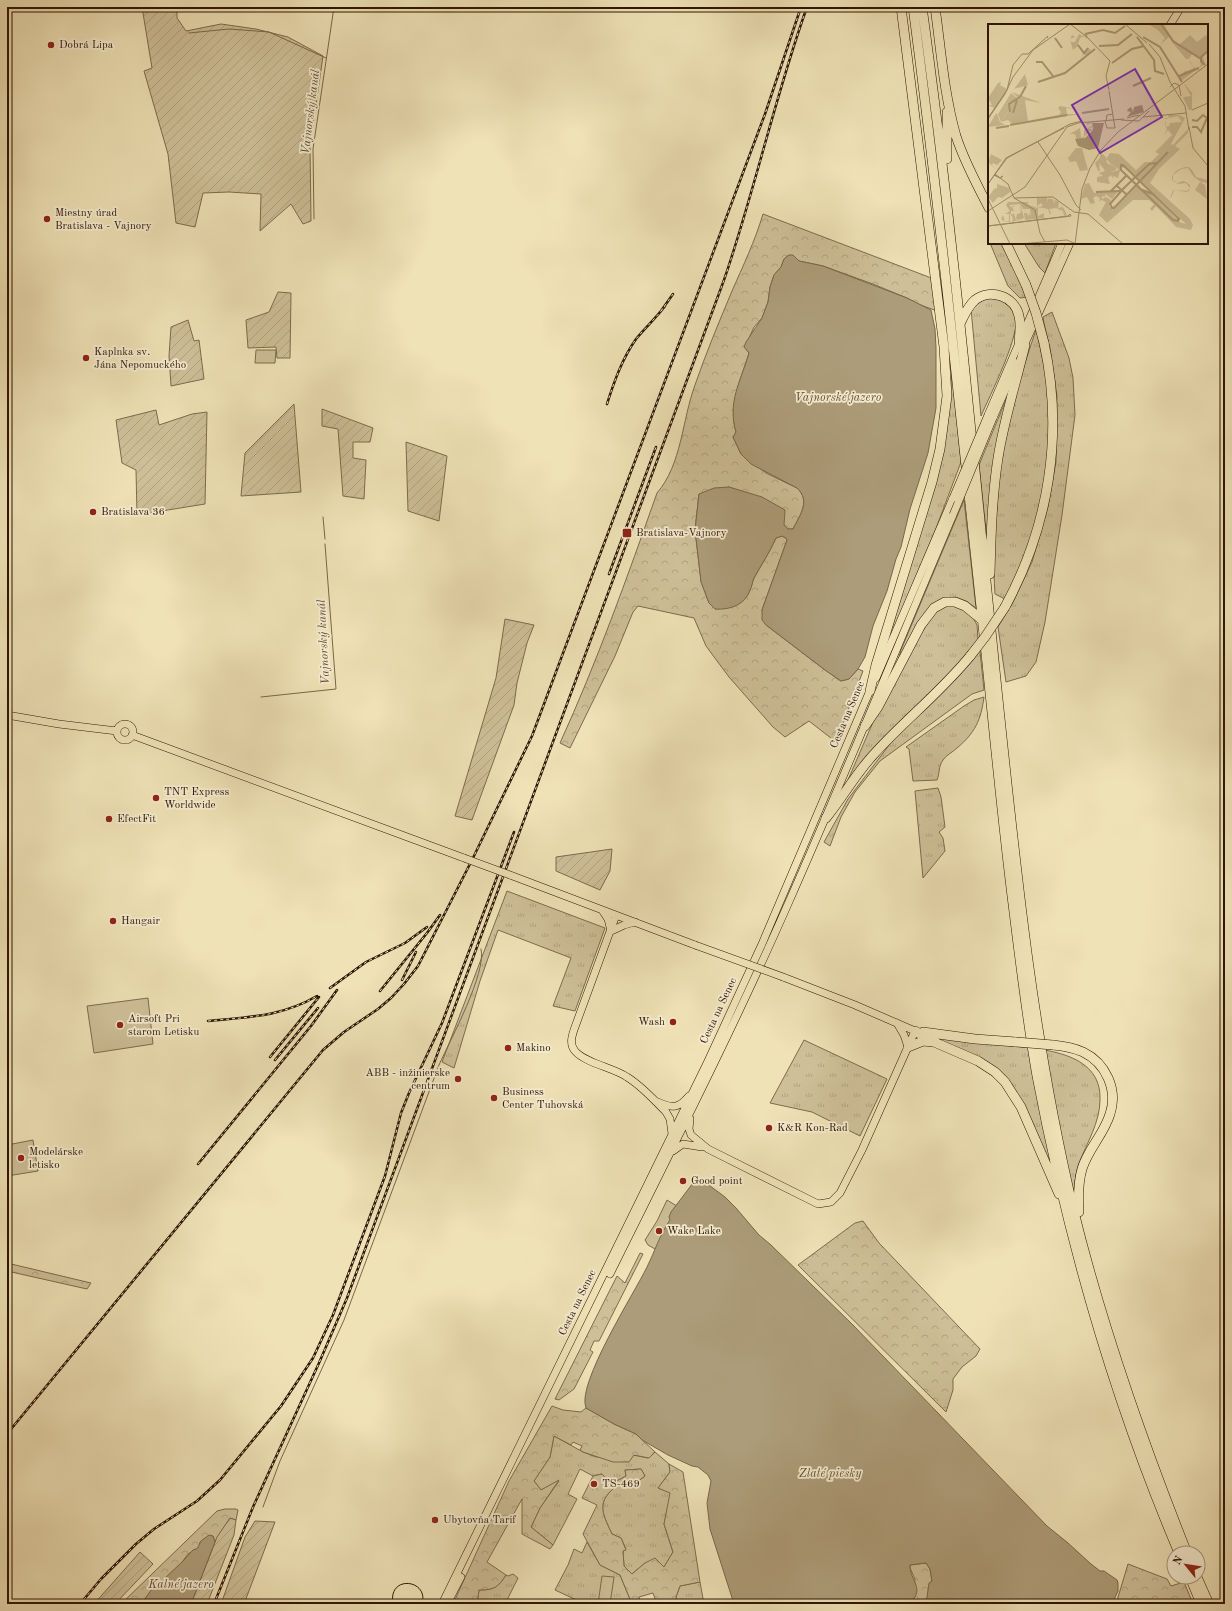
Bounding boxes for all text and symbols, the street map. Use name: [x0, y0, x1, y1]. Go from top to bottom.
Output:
inset map: [988, 24, 1208, 244]
marker: Dobrá Lipa: [46, 40, 56, 50]
place label: Dobrá Lipa: [59, 40, 114, 51]
water label: Vajnorský kanál: [300, 68, 322, 155]
place label: Miestny úrad Bratislava - Vajnory: [55, 208, 152, 232]
marker: Miestny úrad Bratislava - Vajnory: [42, 214, 52, 224]
place label: Kaplnka sv. Jána Nepomuckého: [94, 347, 186, 371]
marker: Kaplnka sv. Jána Nepomuckého: [81, 353, 91, 363]
water label: Vajnorské jazero: [795, 392, 882, 404]
marker: Bratislava 36: [88, 507, 98, 517]
place label: Bratislava 36: [101, 507, 165, 518]
marker: Bratislava-Vajnory: [621, 527, 633, 539]
place label: Bratislava-Vajnory: [636, 528, 727, 539]
water label: Vajnorský kanál: [316, 598, 332, 685]
street label: Cesta na Senec: [829, 680, 867, 750]
place label: TNT Express Worldwide: [164, 787, 230, 811]
marker: TNT Express Worldwide: [151, 793, 161, 803]
marker: EfectFit: [104, 814, 114, 824]
place label: EfectFit: [117, 814, 156, 825]
marker: Hangair: [108, 916, 118, 926]
place label: Hangair: [121, 916, 160, 927]
street label: Cesta na Senec: [699, 976, 739, 1046]
place label: Airsoft Pri starom Letisku: [128, 1014, 200, 1038]
place label: Wash: [638, 1017, 665, 1028]
marker: Wash: [668, 1017, 678, 1027]
marker: Airsoft Pri starom Letisku: [115, 1020, 125, 1030]
marker: Makino: [503, 1043, 513, 1053]
place label: Makino: [516, 1043, 551, 1054]
place label: ABB - inžinierske centrum: [365, 1068, 450, 1092]
marker: ABB - inžinierske centrum: [453, 1074, 463, 1084]
place label: Business Center Tuhovská: [502, 1087, 584, 1111]
marker: Business Center Tuhovská: [489, 1093, 499, 1103]
marker: K&R Kon-Rad: [764, 1123, 774, 1133]
place label: K&R Kon-Rad: [777, 1123, 848, 1134]
place label: Modelárske letisko: [29, 1147, 83, 1171]
marker: Modelárske letisko: [16, 1153, 26, 1163]
marker: Good point: [678, 1176, 688, 1186]
place label: Good point: [691, 1176, 743, 1187]
marker: Wake Lake: [654, 1226, 664, 1236]
place label: Wake Lake: [667, 1226, 721, 1237]
street label: Cesta na Senec: [557, 1268, 599, 1338]
water label: Zlaté piesky: [799, 1468, 862, 1480]
marker: TS-469: [589, 1479, 599, 1489]
place label: TS-469: [602, 1479, 640, 1490]
marker: Ubytovňa Tarif: [430, 1515, 440, 1525]
place label: Ubytovňa Tarif: [443, 1515, 516, 1526]
north arrow: [1166, 1545, 1206, 1585]
text: N: [1172, 1554, 1186, 1567]
water label: Kalné jazero: [147, 1579, 214, 1591]

